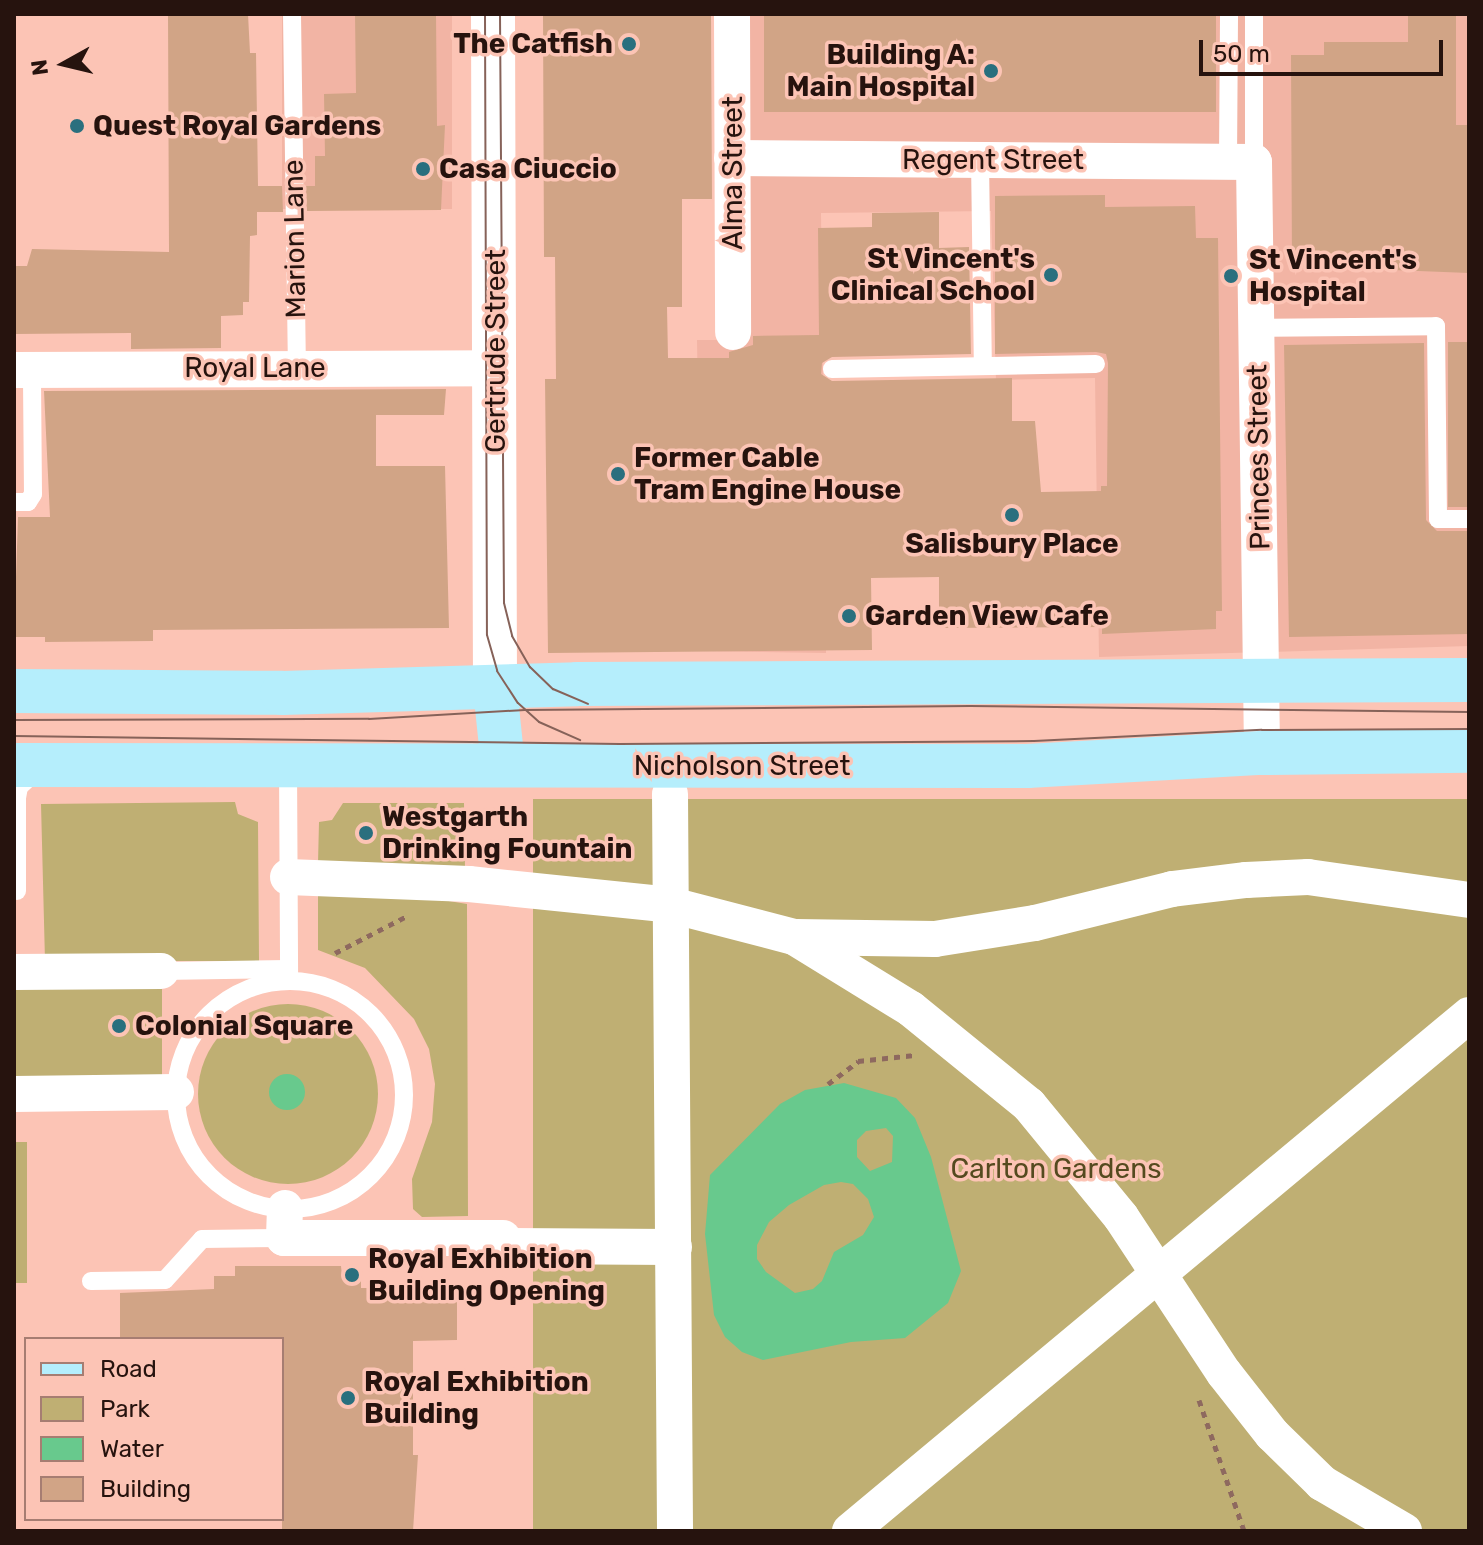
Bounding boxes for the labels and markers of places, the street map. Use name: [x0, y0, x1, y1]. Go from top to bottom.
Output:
place label: The Catfish: [453, 27, 613, 61]
marker: The Catfish: [620, 35, 638, 53]
place label: Building A: Main Hospital: [787, 38, 975, 104]
marker: Building A: Main Hospital: [982, 62, 1000, 80]
place label: Quest Royal Gardens: [93, 109, 381, 143]
marker: Quest Royal Gardens: [68, 117, 86, 135]
place label: Casa Ciuccio: [439, 152, 617, 186]
marker: Casa Ciuccio: [414, 160, 432, 178]
place label: St Vincent's Clinical School: [831, 242, 1035, 308]
place label: St Vincent's Hospital: [1249, 243, 1418, 309]
marker: St Vincent's Hospital: [1220, 265, 1242, 287]
marker: St Vincent's Clinical School: [1042, 266, 1060, 284]
place label: Former Cable Tram Engine House: [634, 441, 901, 507]
marker: Former Cable Tram Engine House: [609, 465, 627, 483]
marker: Salisbury Place: [1003, 506, 1021, 524]
place label: Salisbury Place: [905, 527, 1119, 561]
place label: Garden View Cafe: [865, 599, 1110, 633]
marker: Garden View Cafe: [840, 607, 858, 625]
place label: Westgarth Drinking Fountain: [382, 800, 632, 866]
marker: Westgarth Drinking Fountain: [357, 824, 375, 842]
place label: Colonial Square: [135, 1009, 353, 1043]
marker: Colonial Square: [110, 1017, 128, 1035]
place label: Royal Exhibition Building Opening: [368, 1242, 605, 1308]
marker: Royal Exhibition Building Opening: [343, 1266, 361, 1284]
place label: Royal Exhibition Building: [364, 1365, 589, 1431]
marker: Royal Exhibition Building: [339, 1389, 357, 1407]

